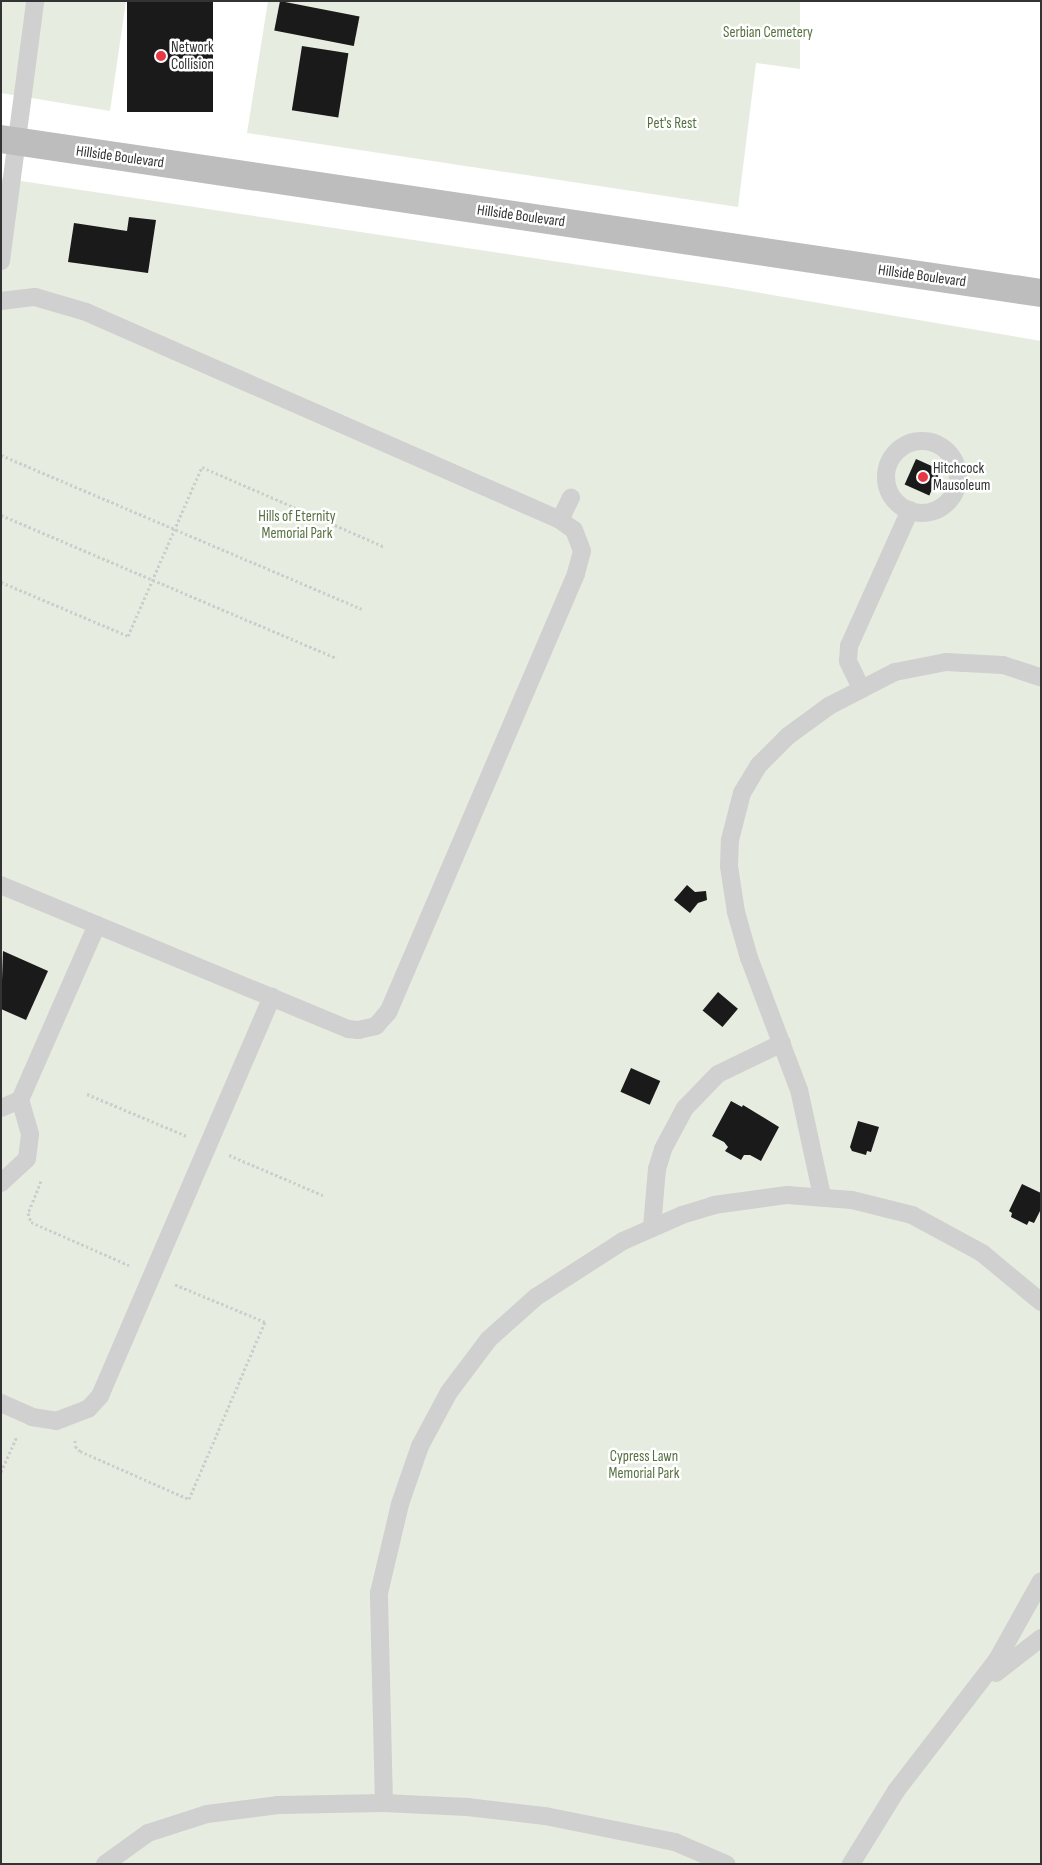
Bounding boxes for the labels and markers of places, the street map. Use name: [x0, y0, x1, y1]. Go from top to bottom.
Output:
place label: Network Collision: [171, 38, 214, 73]
marker: Network Collision: [155, 50, 167, 62]
place label: Hitchcock Mausoleum: [933, 459, 990, 494]
marker: Hitchcock Mausoleum: [917, 471, 929, 483]

